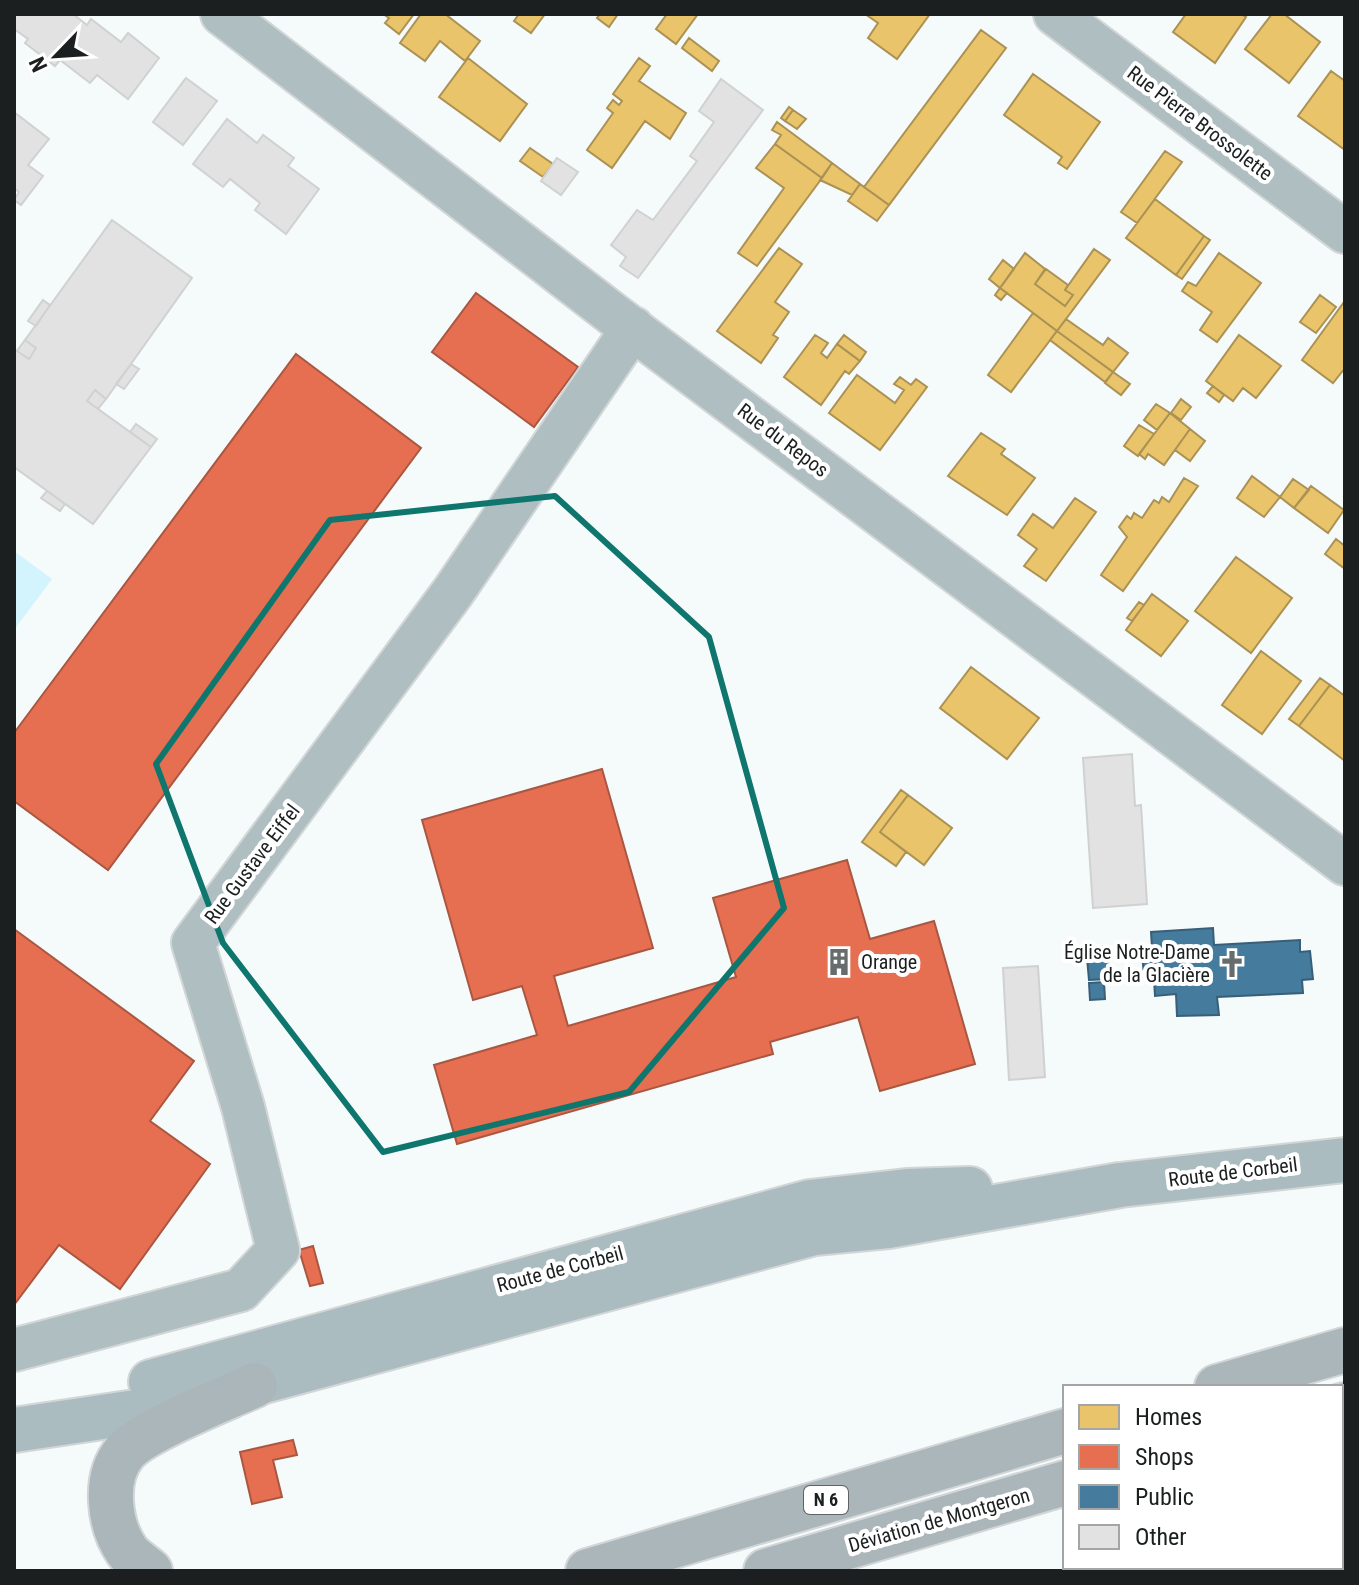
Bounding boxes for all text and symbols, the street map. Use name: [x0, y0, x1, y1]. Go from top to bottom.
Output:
north arrow: [16, 16, 96, 96]
text: N: [24, 53, 53, 76]
street label: Rue Pierre Brossolette: [1123, 61, 1277, 185]
street label: Rue du Repos: [733, 398, 833, 482]
street label: Rue Gustave Eiffel: [199, 799, 305, 929]
place label: Église Notre-Dame de la Glacière: [1064, 940, 1210, 987]
building icon: Orange: [824, 947, 854, 977]
church icon: Église Notre-Dame de la Glacière: [1217, 949, 1247, 979]
place label: Orange: [861, 950, 917, 974]
street label: Route de Corbeil: [1167, 1152, 1299, 1192]
street label: Route de Corbeil: [494, 1241, 626, 1297]
legend: [1063, 1385, 1343, 1569]
text: Homes: [1135, 1403, 1202, 1431]
text: Shops: [1135, 1443, 1194, 1471]
street label: Déviation de Montgeron: [845, 1483, 1033, 1557]
text: Public: [1135, 1483, 1194, 1511]
road number: N 6: [804, 1486, 848, 1514]
text: Other: [1135, 1523, 1187, 1551]

